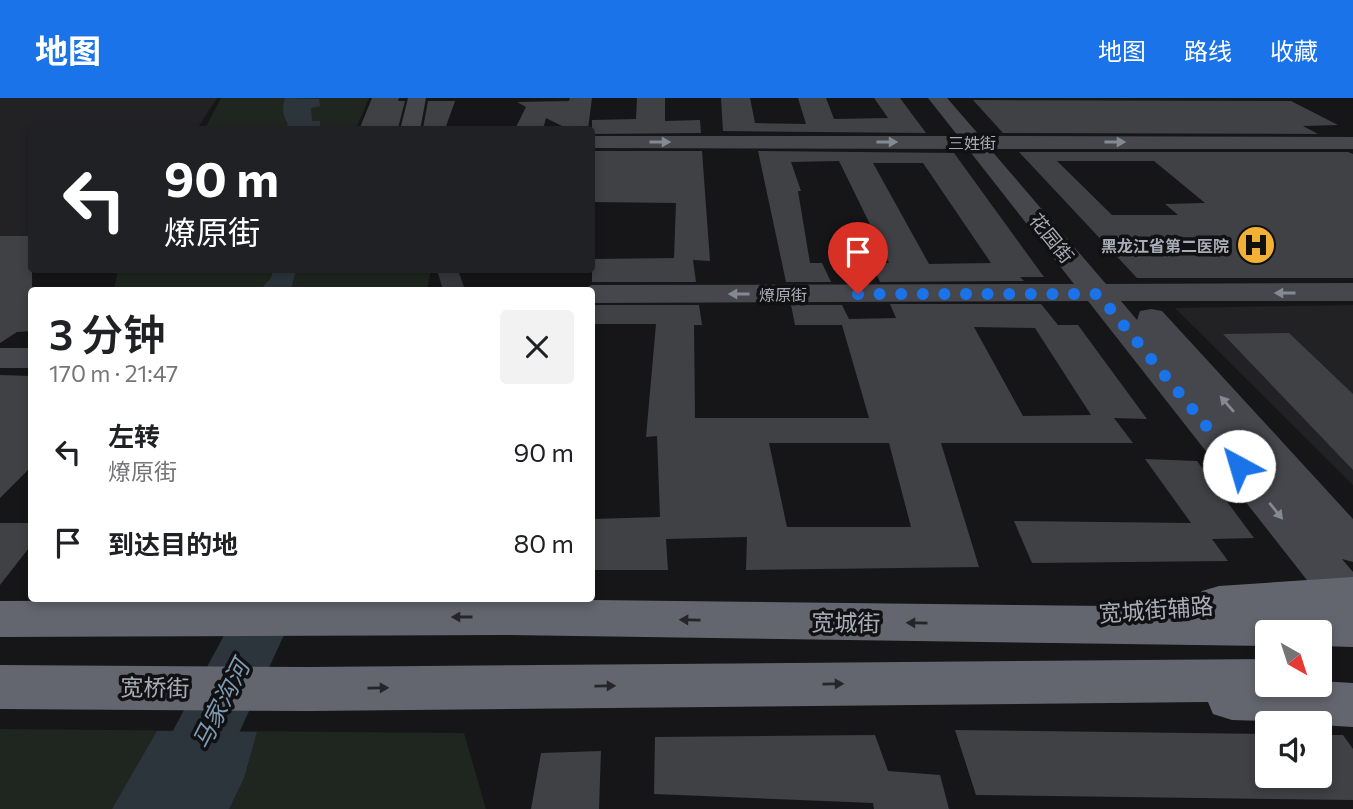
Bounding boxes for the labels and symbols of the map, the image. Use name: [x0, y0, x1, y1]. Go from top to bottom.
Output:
street label: 三姓街: [948, 133, 996, 152]
one-way arrow: [649, 136, 671, 148]
one-way arrow: [876, 136, 898, 148]
one-way arrow: [1104, 136, 1126, 148]
street label: 花园街: [1025, 209, 1079, 267]
pin: [828, 222, 888, 294]
hospital icon: 黑龙江省第二医院: [1235, 224, 1277, 266]
place label: 黑龙江省第二医院: [1101, 236, 1229, 255]
street label: 燎原街: [759, 285, 807, 304]
one-way arrow: [1274, 287, 1296, 299]
one-way arrow: [728, 288, 750, 300]
one-way arrow: [1220, 396, 1235, 413]
position arrow: [1202, 429, 1276, 503]
one-way arrow: [1268, 502, 1283, 519]
street label: 宽城街辅路: [1098, 591, 1214, 627]
street label: 宽城街: [811, 607, 881, 637]
one-way arrow: [451, 611, 473, 623]
one-way arrow: [679, 614, 701, 625]
one-way arrow: [906, 617, 928, 629]
north arrow: [1255, 620, 1332, 696]
water label: 马家沟河: [185, 651, 257, 753]
street label: 宽桥街: [120, 672, 190, 702]
one-way arrow: [822, 678, 844, 690]
one-way arrow: [594, 680, 616, 692]
one-way arrow: [367, 682, 389, 694]

